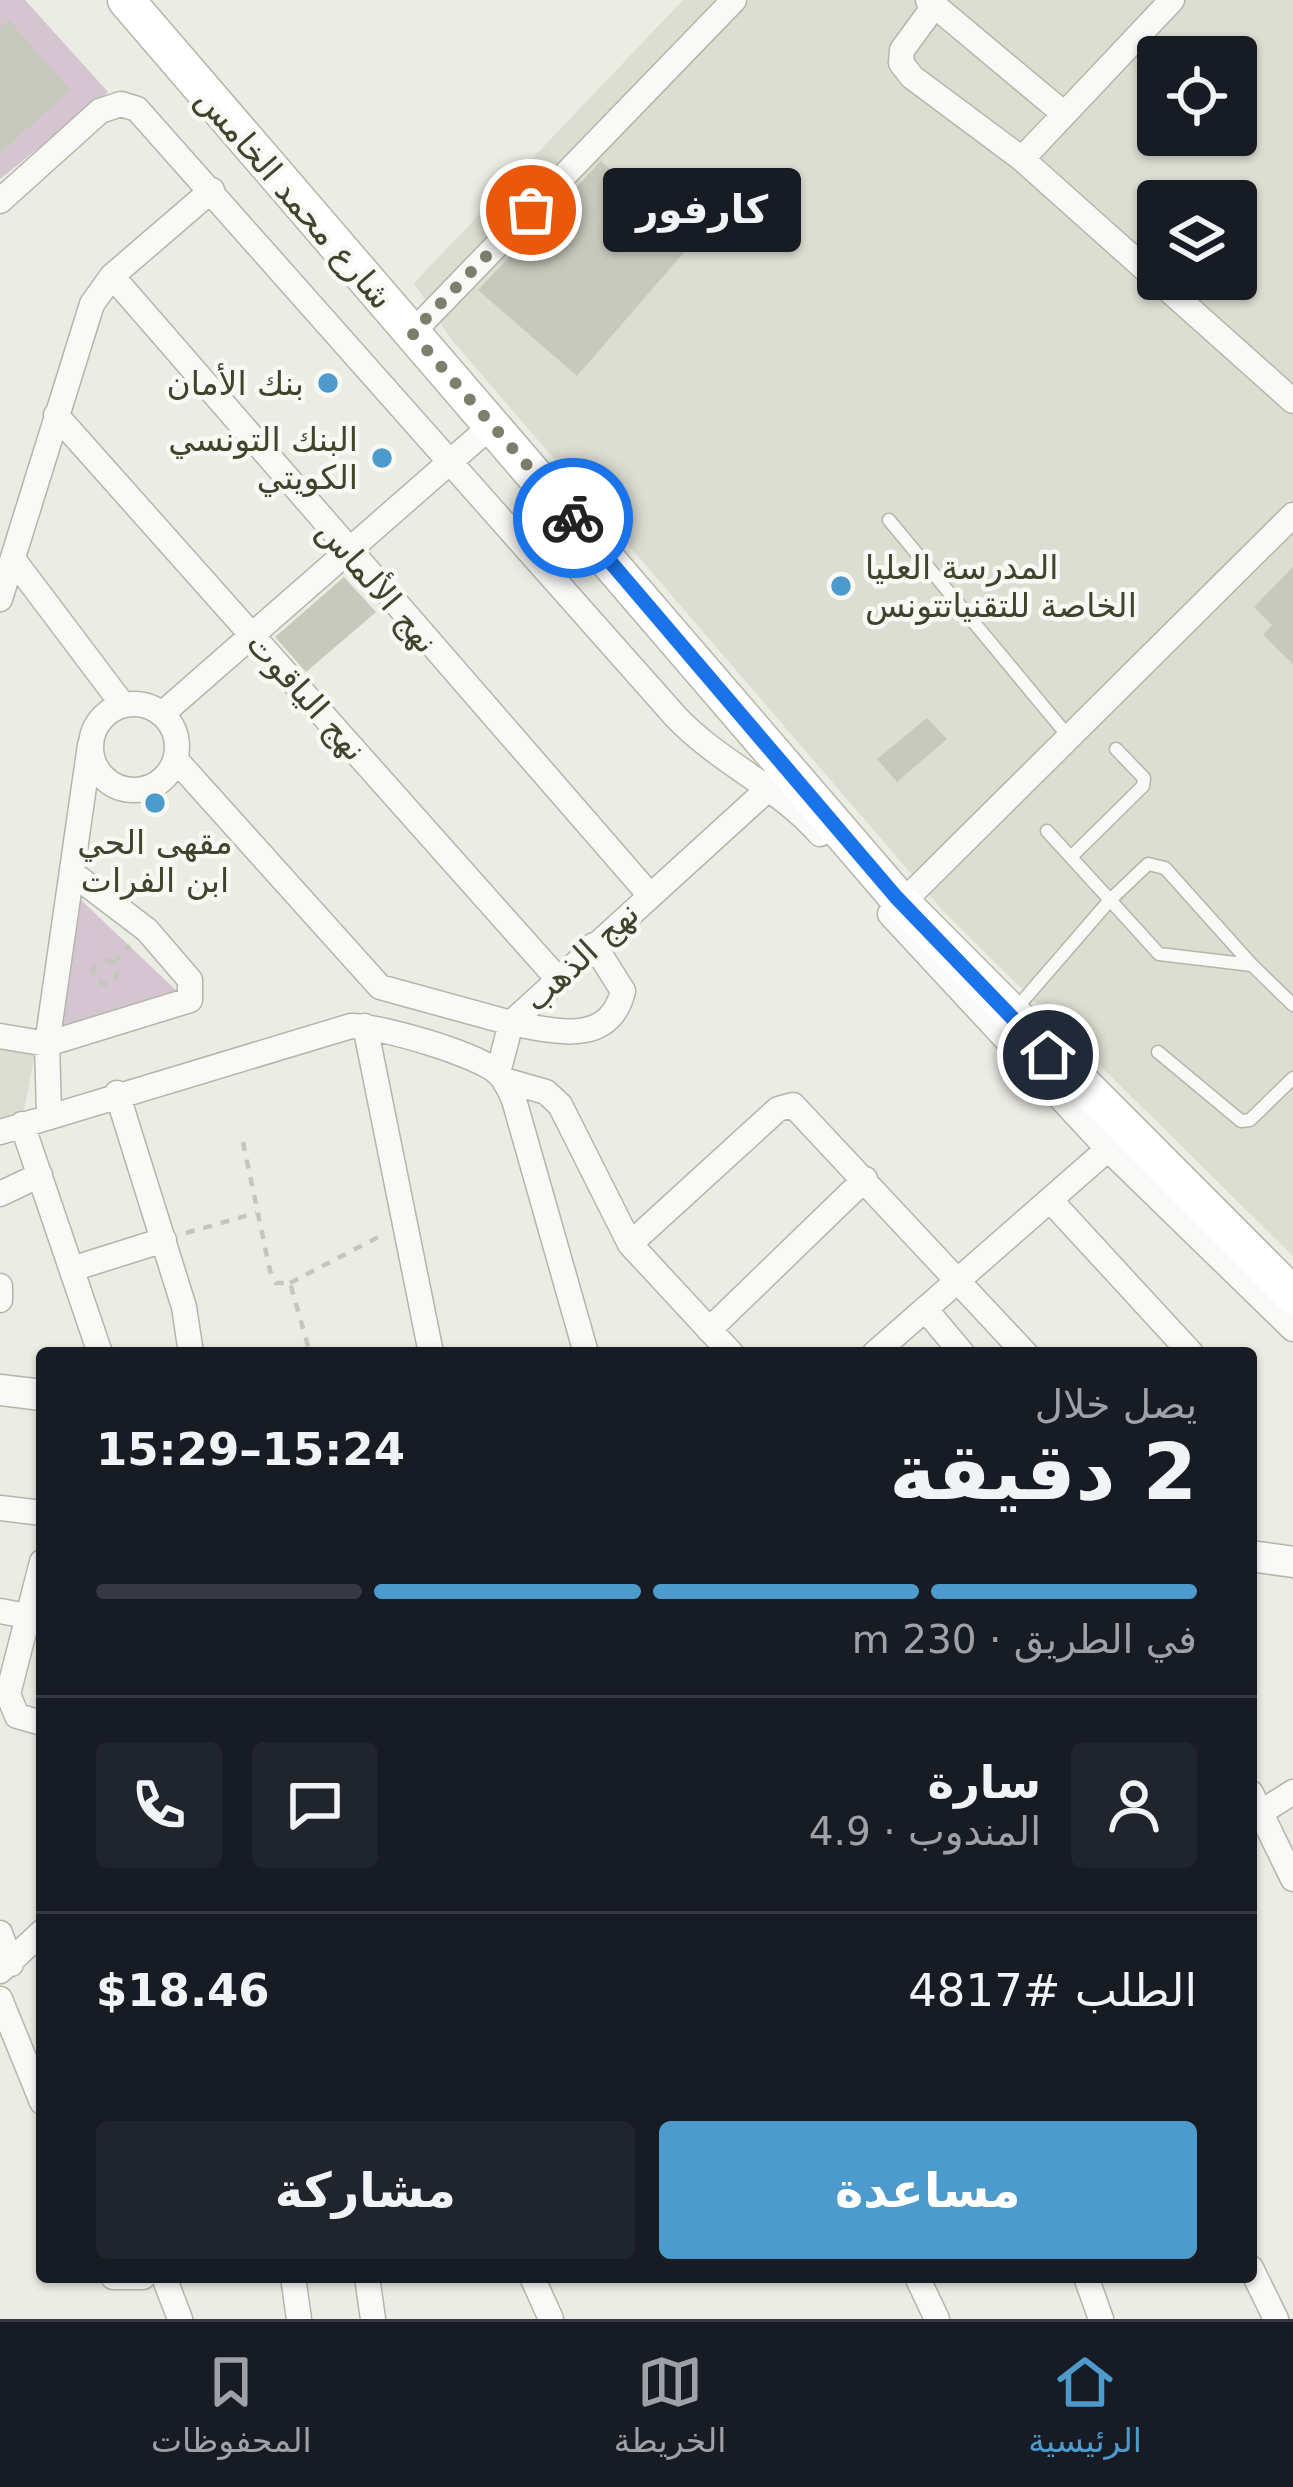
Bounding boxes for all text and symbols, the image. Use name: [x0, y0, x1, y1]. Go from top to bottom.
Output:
map controls: [1137, 36, 1257, 300]
button: locate: [1137, 36, 1257, 156]
street label: شارع محمد الخامس: [188, 80, 401, 317]
pin: [480, 159, 582, 261]
callout: كارفور: [603, 168, 801, 252]
icon: bag: [498, 177, 564, 243]
button: layers: [1137, 180, 1257, 300]
text: كارفور: [636, 187, 768, 232]
place label: بنك الأمان: [167, 363, 304, 403]
marker: بنك الأمان: [315, 370, 341, 396]
place label: البنك التونسي الكويتي: [168, 420, 358, 497]
marker: البنك التونسي الكويتي: [369, 445, 395, 471]
courier: [513, 458, 633, 578]
icon: bike: [540, 485, 606, 551]
street label: نهج الألماس: [309, 511, 447, 661]
place label: المدرسة العليا الخاصة للتقنياتتونس: [865, 548, 1137, 625]
marker: المدرسة العليا الخاصة للتقنياتتونس: [828, 573, 854, 599]
street label: نهج الياقوت: [239, 624, 374, 769]
marker: مقهى الحي ابن الفرات: [142, 790, 168, 816]
place label: مقهى الحي ابن الفرات: [77, 823, 233, 900]
street label: نهج الذهب: [516, 893, 647, 1019]
pin: [997, 1004, 1099, 1106]
icon: home: [1015, 1022, 1081, 1088]
text: يصل خلال: [1035, 1382, 1197, 1427]
text: 15:24–15:29: [96, 1423, 405, 1476]
text: 2 دقيقة: [889, 1427, 1197, 1517]
text: في الطريق · 230 m: [852, 1617, 1197, 1662]
button: phone: [96, 1742, 222, 1868]
button: chat: [252, 1742, 378, 1868]
button: person: [1071, 1742, 1197, 1868]
text: سارة: [927, 1756, 1041, 1809]
text: المندوب · 4.9: [809, 1809, 1041, 1854]
text: $18.46: [96, 1964, 270, 2017]
text: الطلب #4817: [908, 1964, 1197, 2017]
button: مشاركة: [96, 2121, 635, 2259]
button: مساعدة: [659, 2121, 1197, 2259]
tab: المحفوظات: [151, 2349, 312, 2460]
tab: الخريطة: [614, 2349, 726, 2460]
tab: الرئيسية: [1028, 2349, 1142, 2460]

